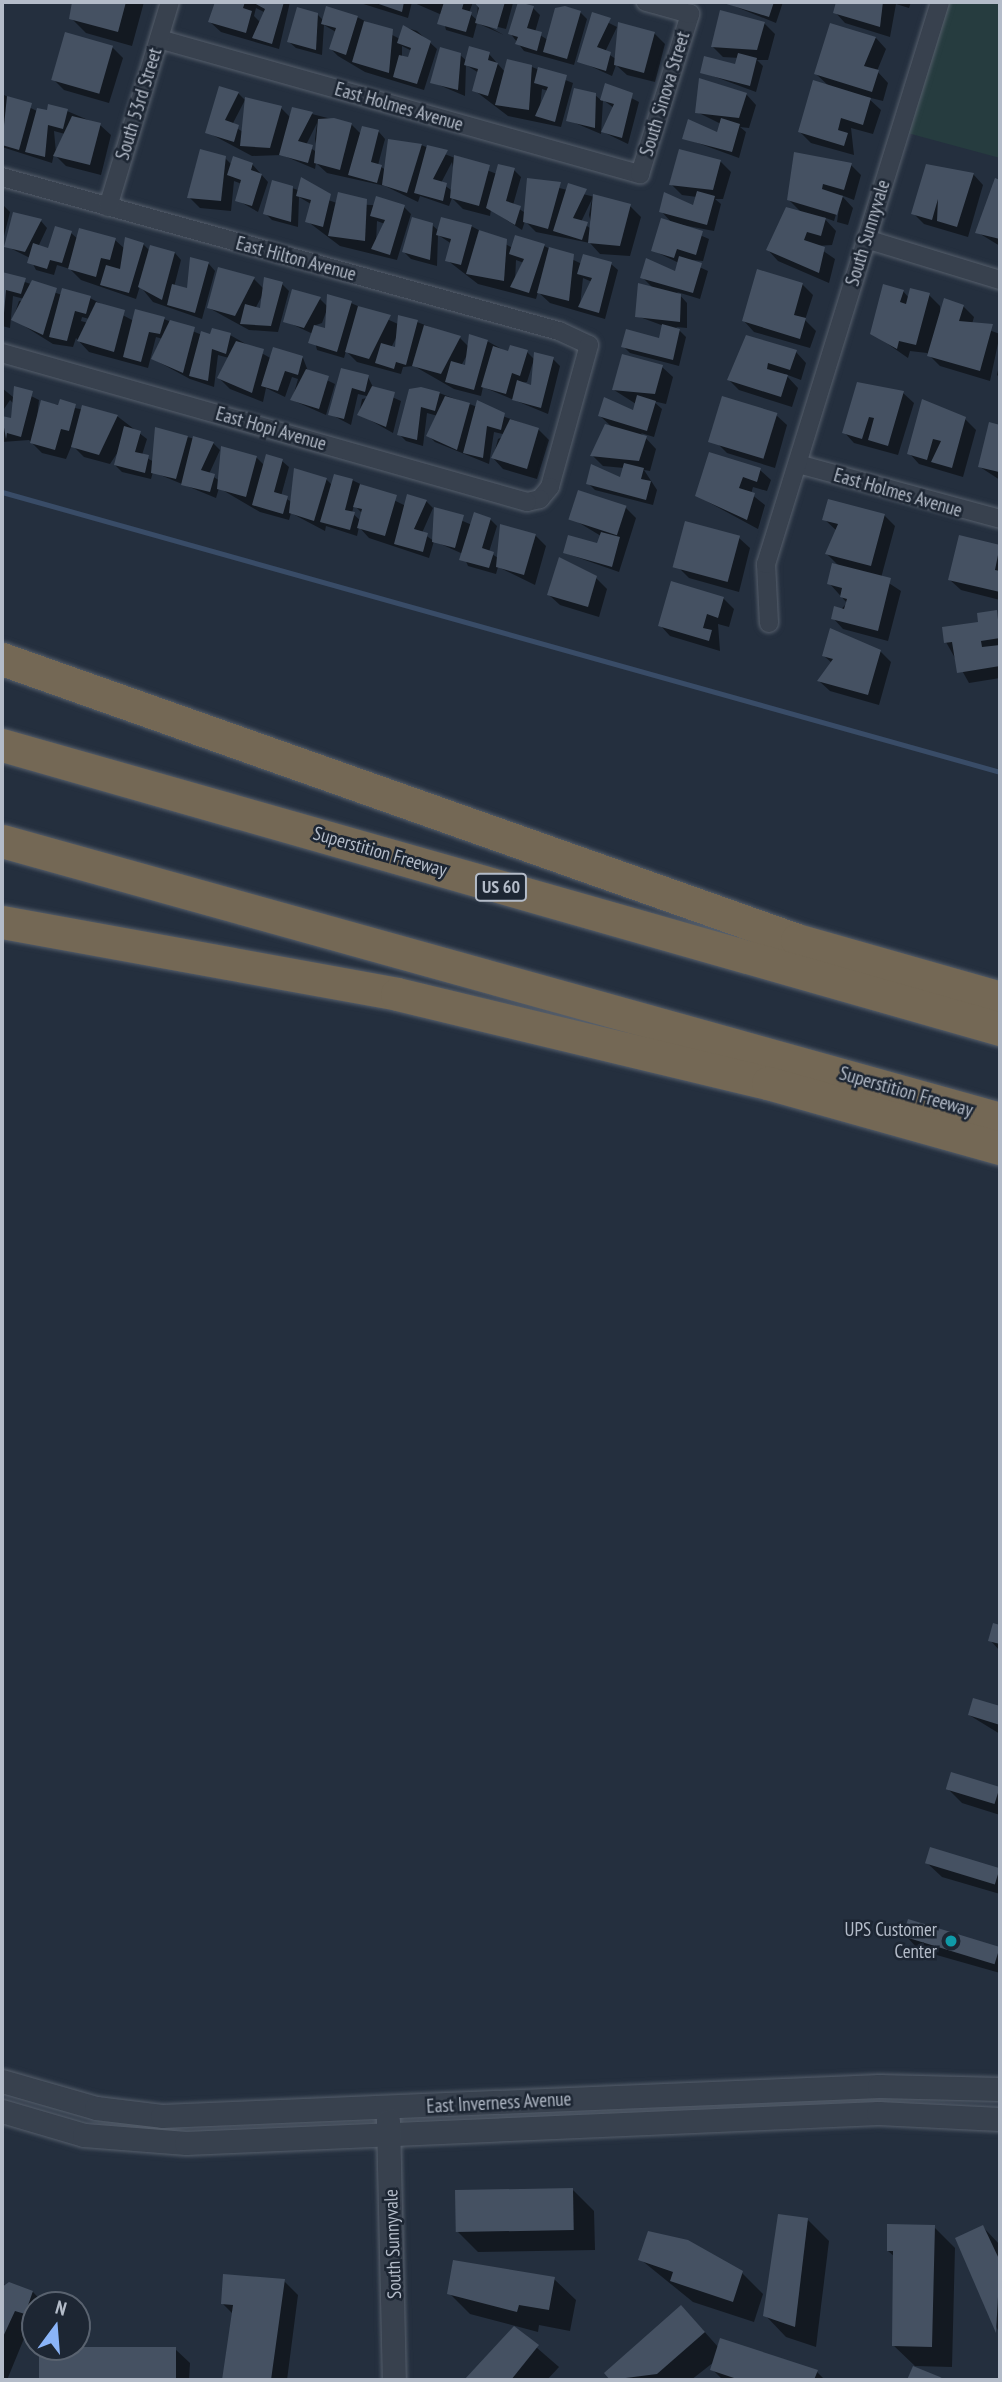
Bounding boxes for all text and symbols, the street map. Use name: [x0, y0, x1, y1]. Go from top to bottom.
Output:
street label: South Sinova Street: [635, 29, 695, 159]
street label: South 53rd Street: [111, 45, 167, 163]
street label: East Holmes Avenue: [332, 78, 466, 136]
street label: South Sunnyvale: [841, 177, 895, 289]
street label: East Hilton Avenue: [233, 232, 359, 286]
street label: East Hopi Avenue: [213, 402, 329, 456]
street label: East Holmes Avenue: [831, 464, 965, 522]
street label: Superstition Freeway: [311, 822, 449, 882]
road number: US 60: [475, 872, 527, 902]
street label: Superstition Freeway: [837, 1062, 975, 1122]
place label: UPS Customer Center: [845, 1919, 937, 1963]
marker: UPS Customer Center: [943, 1933, 959, 1949]
street label: East Inverness Avenue: [426, 2088, 572, 2118]
street label: South Sunnyvale: [380, 2189, 406, 2299]
north arrow: [21, 2291, 91, 2361]
text: N: [53, 2295, 69, 2321]

